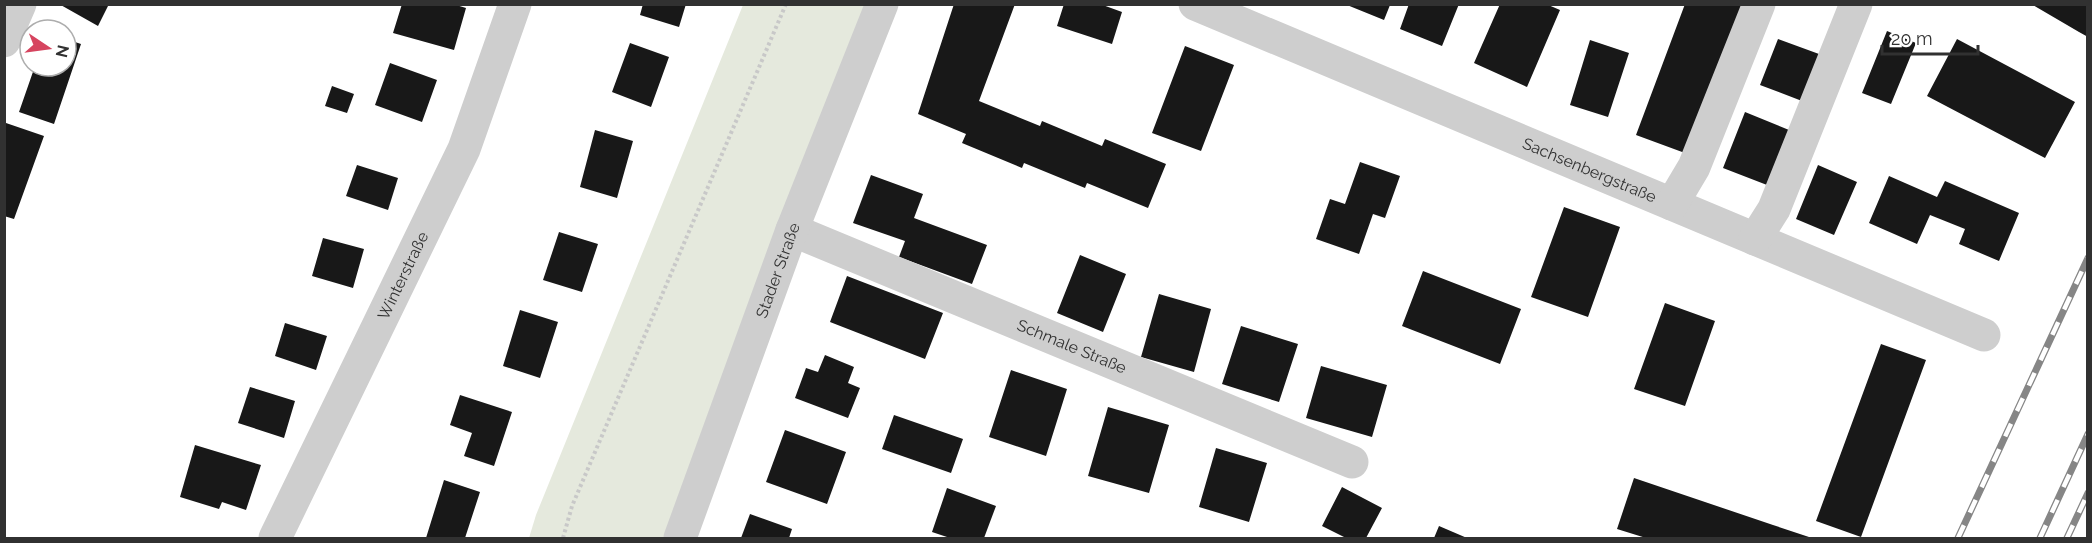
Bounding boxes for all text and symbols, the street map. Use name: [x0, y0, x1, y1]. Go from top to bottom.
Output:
north arrow: [18, 18, 78, 78]
scale bar: [1882, 18, 1978, 56]
text: 20 m: [1891, 28, 1933, 49]
text: N: [51, 43, 73, 59]
street label: Sachsenbergstraße: [1520, 133, 1659, 206]
street label: Stader Straße: [751, 220, 803, 320]
street label: Winterstraße: [373, 228, 432, 322]
street label: Schmale Straße: [1014, 315, 1129, 377]

